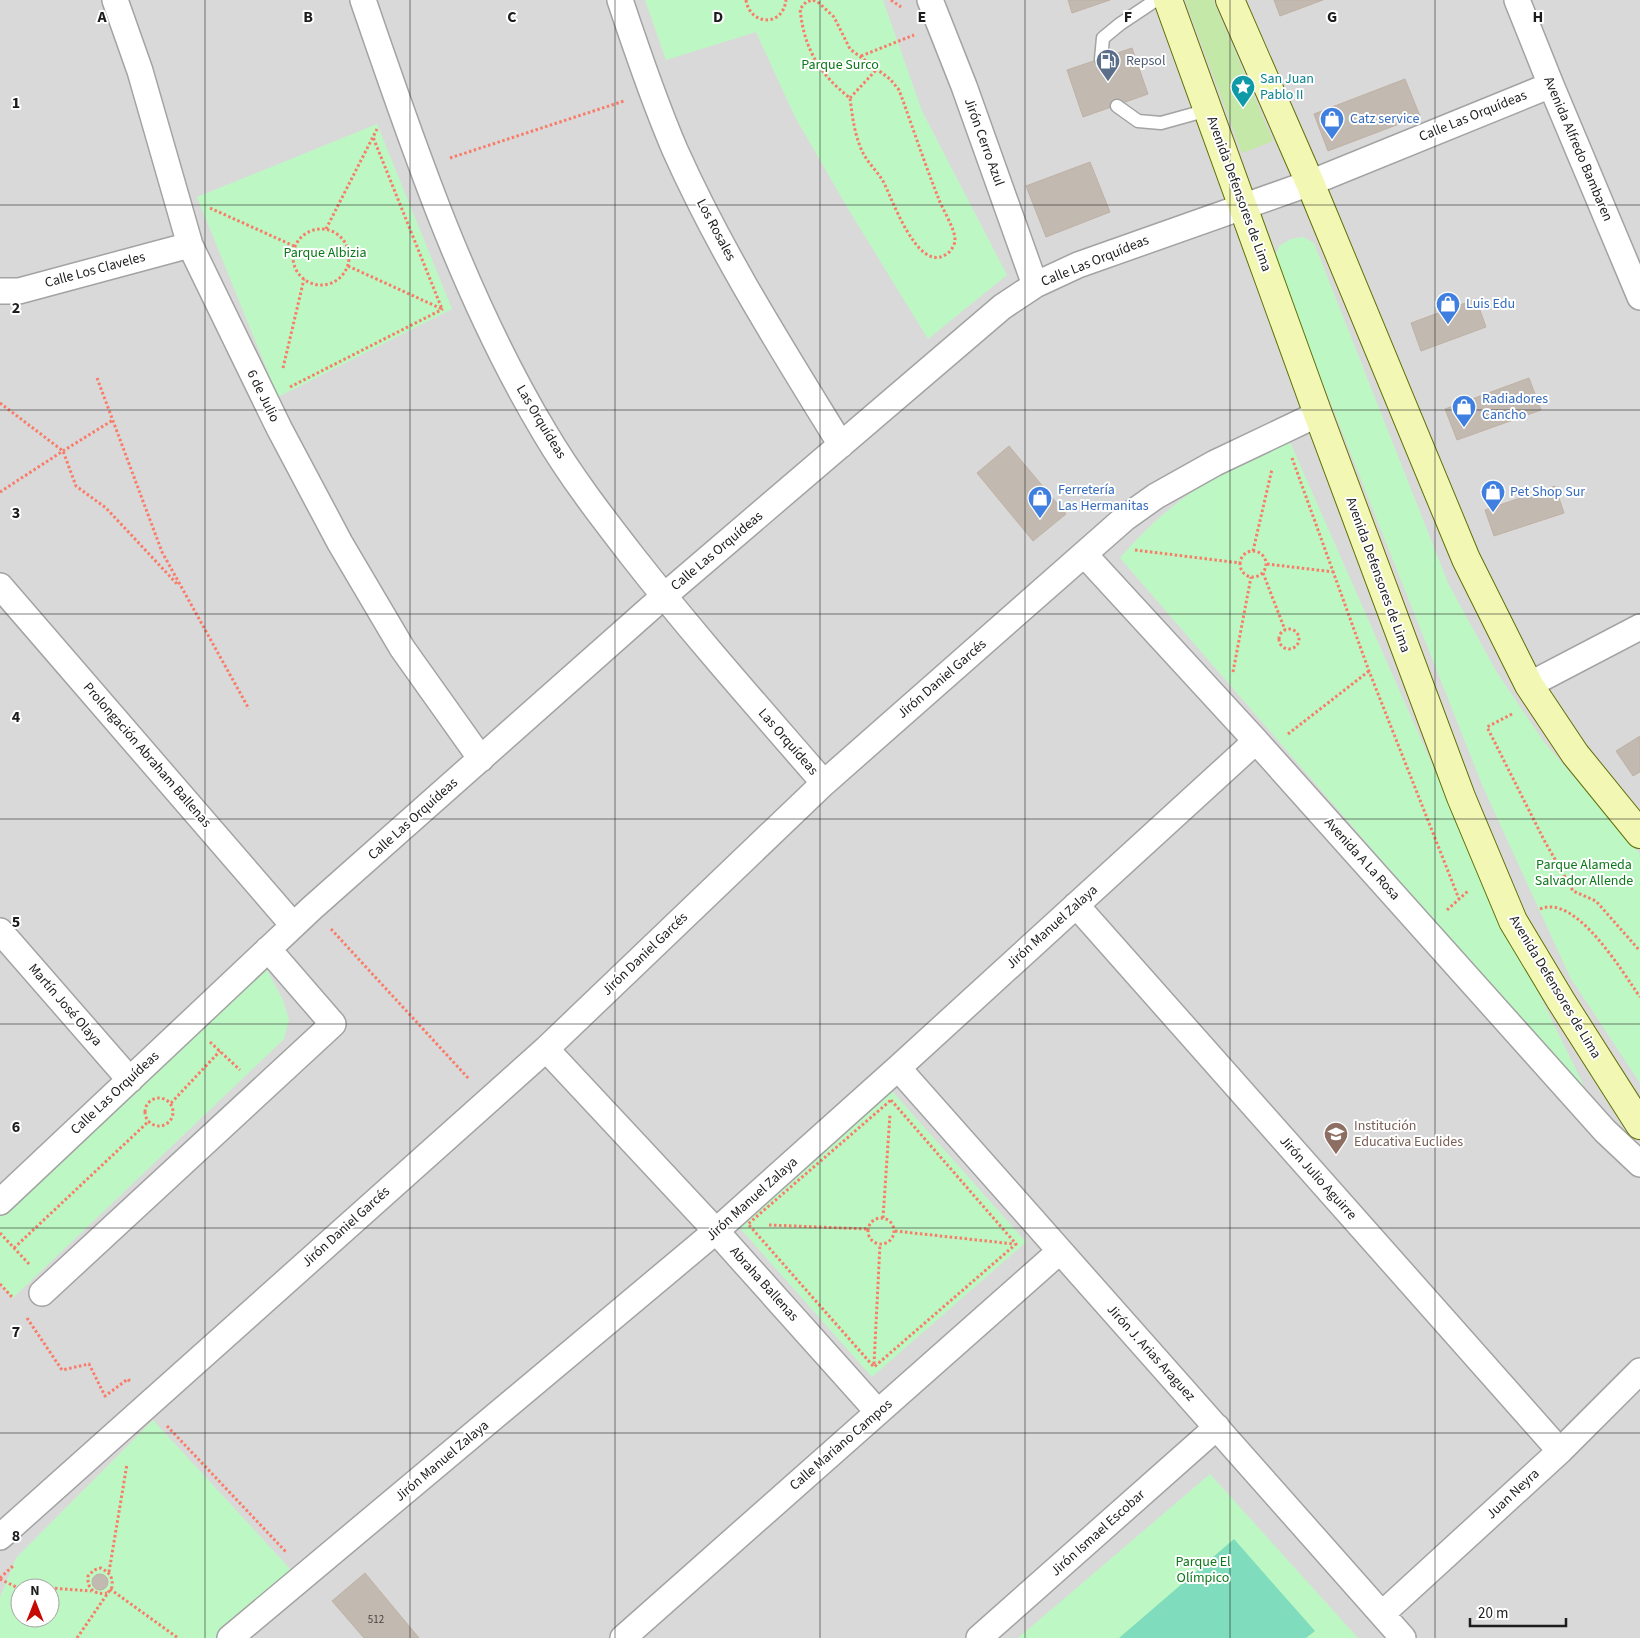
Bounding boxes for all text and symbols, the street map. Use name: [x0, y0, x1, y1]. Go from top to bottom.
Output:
text: A: [96, 6, 107, 28]
text: B: [303, 6, 313, 28]
text: C: [507, 6, 517, 28]
text: D: [713, 6, 723, 28]
text: E: [918, 6, 926, 28]
text: F: [1124, 6, 1132, 28]
text: G: [1327, 6, 1337, 28]
text: H: [1533, 6, 1543, 28]
fuel station icon: Repsol: [1095, 48, 1121, 82]
place label: Repsol: [1126, 51, 1166, 71]
park label: Parque Surco: [801, 55, 879, 75]
place label: San Juan Pablo II: [1260, 69, 1314, 105]
street label: Avenida Alfredo Bambaren: [1538, 73, 1618, 225]
place icon: San Juan Pablo II: [1230, 74, 1256, 108]
street label: Calle Las Orquídeas: [1416, 85, 1530, 147]
text: 1: [12, 92, 20, 114]
street label: Jirón Cerro Azul: [959, 95, 1009, 189]
shop icon: Catz service: [1319, 106, 1345, 140]
place label: Catz service: [1350, 109, 1419, 129]
street label: Avenida Defensores de Lima: [1202, 114, 1276, 274]
street label: Los Rosales: [691, 195, 741, 265]
street label: Calle Las Orquídeas: [1038, 230, 1152, 292]
park label: Parque Albizia: [283, 243, 367, 263]
street label: Calle Los Claveles: [43, 247, 148, 293]
shop icon: Luis Edu: [1435, 291, 1461, 325]
place label: Luis Edu: [1466, 294, 1515, 314]
text: 2: [12, 297, 20, 319]
street label: 6 de Julio: [242, 366, 284, 426]
street label: Las Orquídeas: [511, 381, 571, 463]
place label: Radiadores Cancho: [1482, 389, 1548, 425]
shop icon: Radiadores Cancho: [1451, 394, 1477, 428]
shop icon: Pet Shop Sur: [1480, 479, 1506, 513]
place label: Ferretería Las Hermanitas: [1058, 480, 1149, 516]
place label: Pet Shop Sur: [1510, 482, 1585, 502]
shop icon: Ferretería Las Hermanitas: [1027, 485, 1053, 519]
street label: Avenida Defensores de Lima: [1341, 495, 1415, 655]
text: 3: [12, 502, 20, 524]
street label: Calle Las Orquídeas: [667, 506, 767, 596]
street label: Jirón Daniel Garcés: [893, 635, 991, 723]
street label: Prolongación Abraham Ballenas: [78, 678, 216, 832]
street label: Las Orquídeas: [753, 704, 823, 780]
text: 4: [12, 706, 21, 728]
street label: Calle Las Orquídeas: [364, 773, 462, 865]
street label: Avenida A La Rosa: [1319, 813, 1405, 905]
park label: Parque Alameda Salvador Allende: [1535, 855, 1633, 891]
street label: Jirón Manuel Zalaya: [1002, 880, 1102, 974]
street label: Jirón Daniel Garcés: [598, 908, 692, 1000]
text: 5: [12, 911, 20, 933]
street label: Avenida Defensores de Lima: [1504, 912, 1606, 1062]
street label: Martín José Olaya: [23, 959, 107, 1051]
street label: Calle Las Orquídeas: [66, 1046, 164, 1139]
text: 6: [12, 1116, 20, 1138]
place label: Institución Educativa Euclides: [1354, 1116, 1463, 1152]
school or university icon: Institución Educativa Euclides: [1323, 1121, 1349, 1155]
street label: Jirón Julio Aguirre: [1275, 1132, 1361, 1224]
street label: Jirón Manuel Zalaya: [702, 1152, 802, 1246]
street label: Jirón Daniel Garcés: [298, 1182, 395, 1272]
street label: Abraha Ballenas: [725, 1242, 803, 1326]
street label: Jirón J. Arias Araguez: [1102, 1300, 1200, 1406]
text: 7: [12, 1321, 20, 1343]
street label: Calle Mariano Campos: [785, 1395, 897, 1495]
street label: Jirón Manuel Zalaya: [391, 1416, 493, 1506]
street label: Juan Neyra: [1482, 1464, 1544, 1524]
street label: Jirón Ismael Escobar: [1046, 1485, 1150, 1581]
text: 8: [12, 1525, 20, 1547]
park label: Parque El Olímpico: [1175, 1552, 1231, 1588]
north arrow: [10, 1578, 60, 1628]
text: N: [30, 1581, 40, 1601]
scale bar: [1470, 1596, 1566, 1628]
text: 20 m: [1478, 1603, 1508, 1624]
house number: 512: [368, 1612, 384, 1627]

